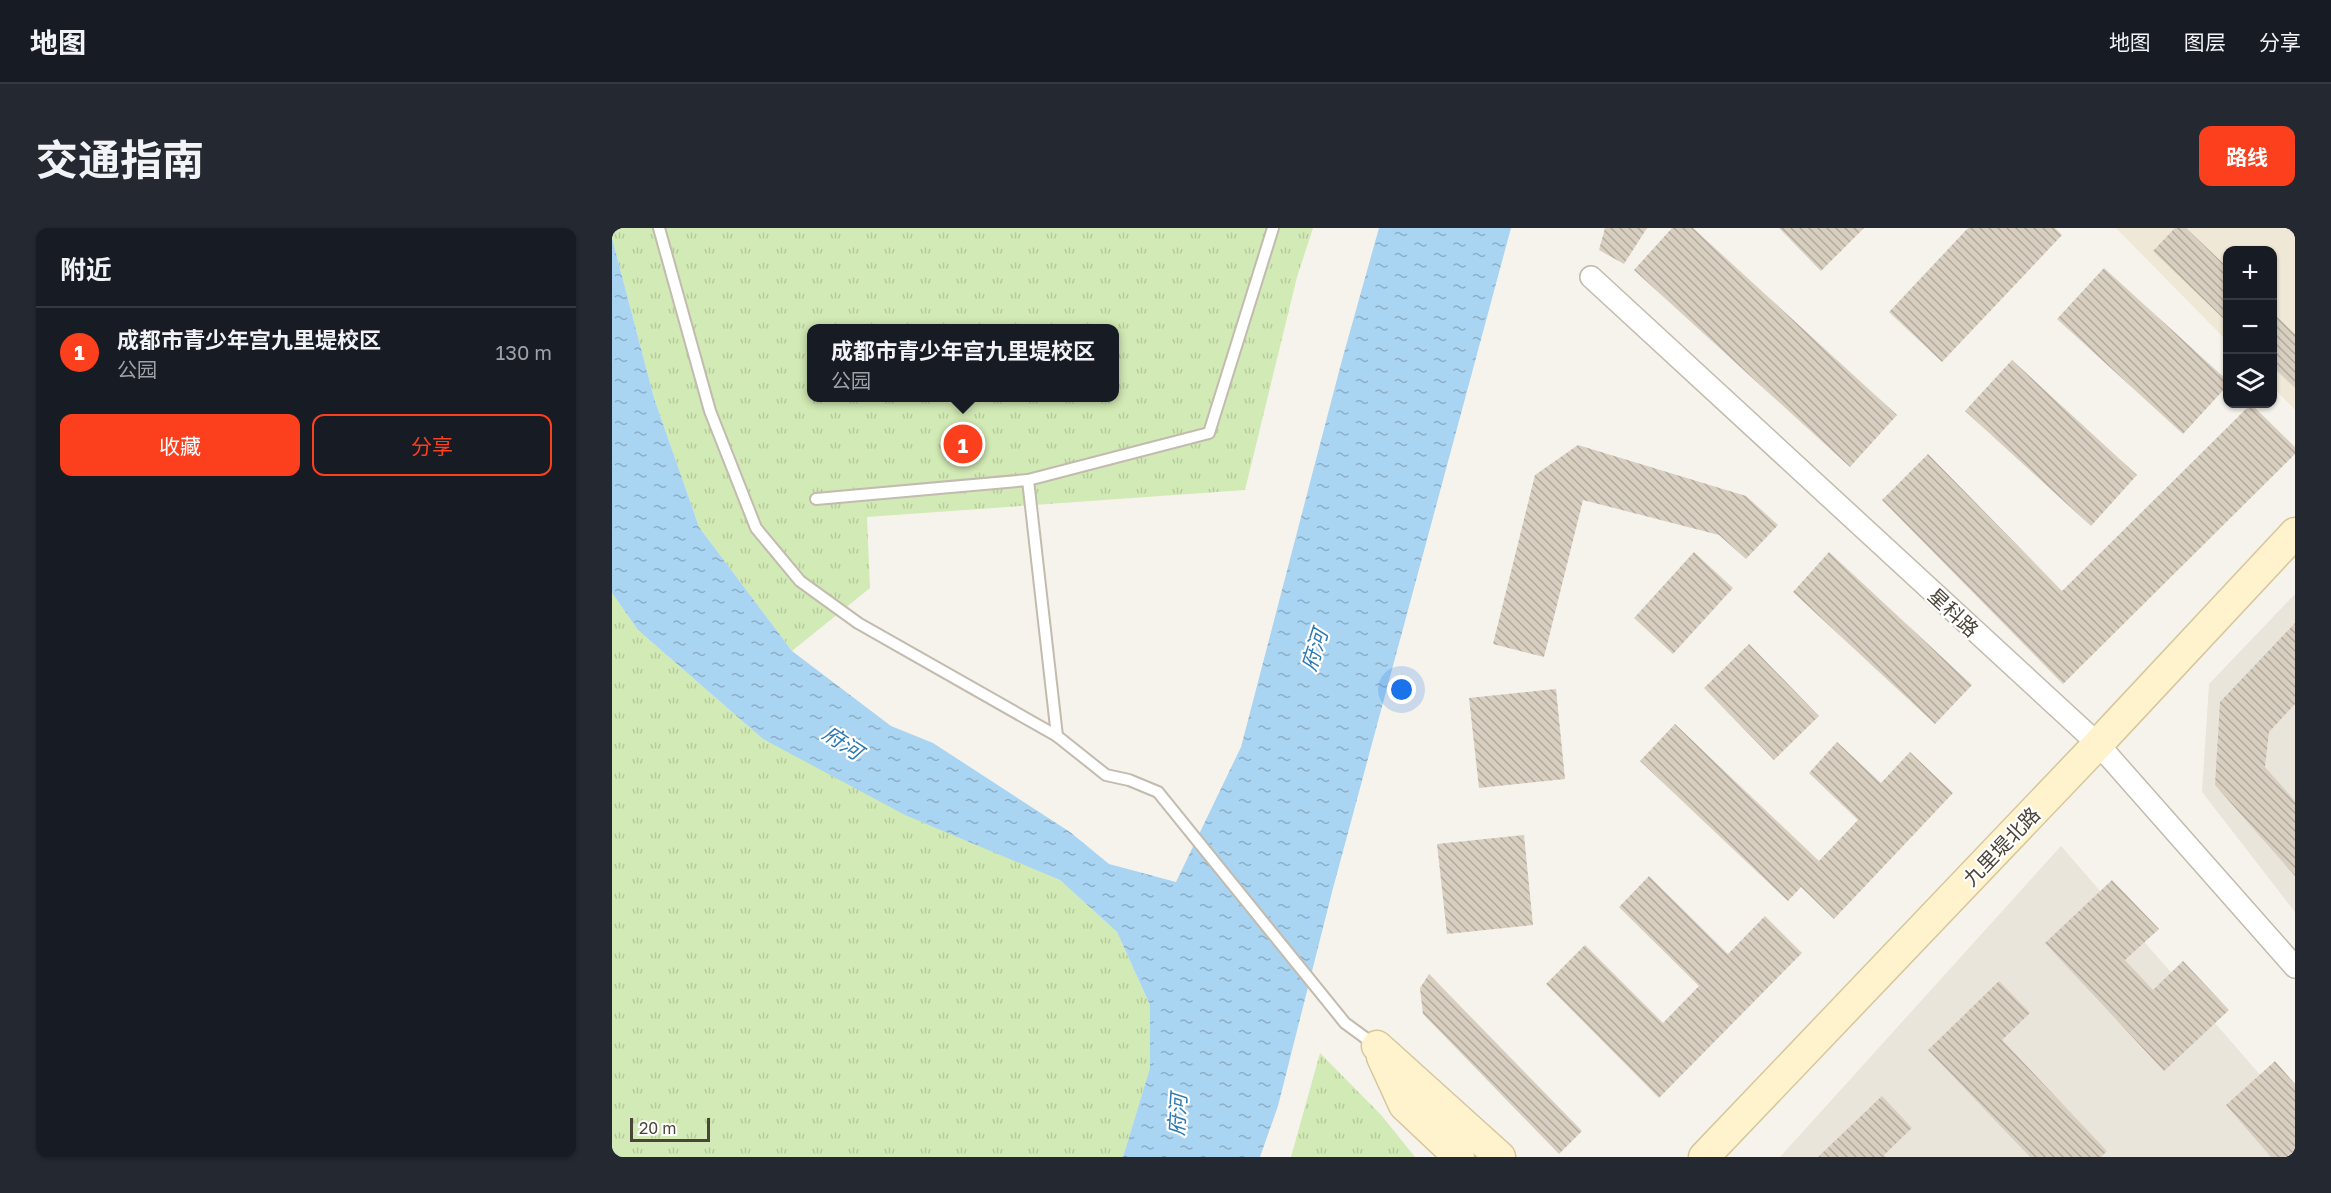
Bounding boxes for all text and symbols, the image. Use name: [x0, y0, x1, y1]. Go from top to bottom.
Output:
text: 地图: [30, 26, 86, 59]
text: 地图: [2109, 29, 2151, 55]
text: 图层: [2184, 29, 2226, 55]
text: 分享: [2259, 29, 2301, 55]
button: 路线: [2199, 126, 2295, 186]
text: 交通指南: [36, 134, 204, 184]
map controls: [2223, 246, 2277, 408]
button: +: [2223, 246, 2277, 300]
text: 附近: [60, 254, 112, 285]
button: −: [2223, 300, 2277, 354]
popup: [807, 324, 1119, 402]
text: 成都市青少年宫九里堤校区: [117, 326, 381, 353]
text: 成都市青少年宫九里堤校区: [831, 337, 1095, 364]
text: 1: [74, 340, 85, 364]
text: 130 m: [496, 340, 552, 364]
button: layers: [2223, 354, 2277, 408]
text: 公园: [117, 357, 157, 381]
text: 公园: [831, 368, 871, 392]
button: 收藏: [60, 414, 300, 476]
button: 分享: [312, 414, 552, 476]
pin: 1: [944, 422, 982, 466]
street label: 星科路: [1924, 583, 1984, 641]
water label: 府河: [1295, 622, 1334, 674]
your location: [1387, 675, 1416, 704]
water label: 府河: [818, 719, 871, 767]
street label: 九里堤北路: [1958, 802, 2044, 890]
water label: 府河: [1163, 1089, 1192, 1137]
scale bar: [630, 1115, 710, 1142]
text: 20 m: [639, 1118, 676, 1138]

